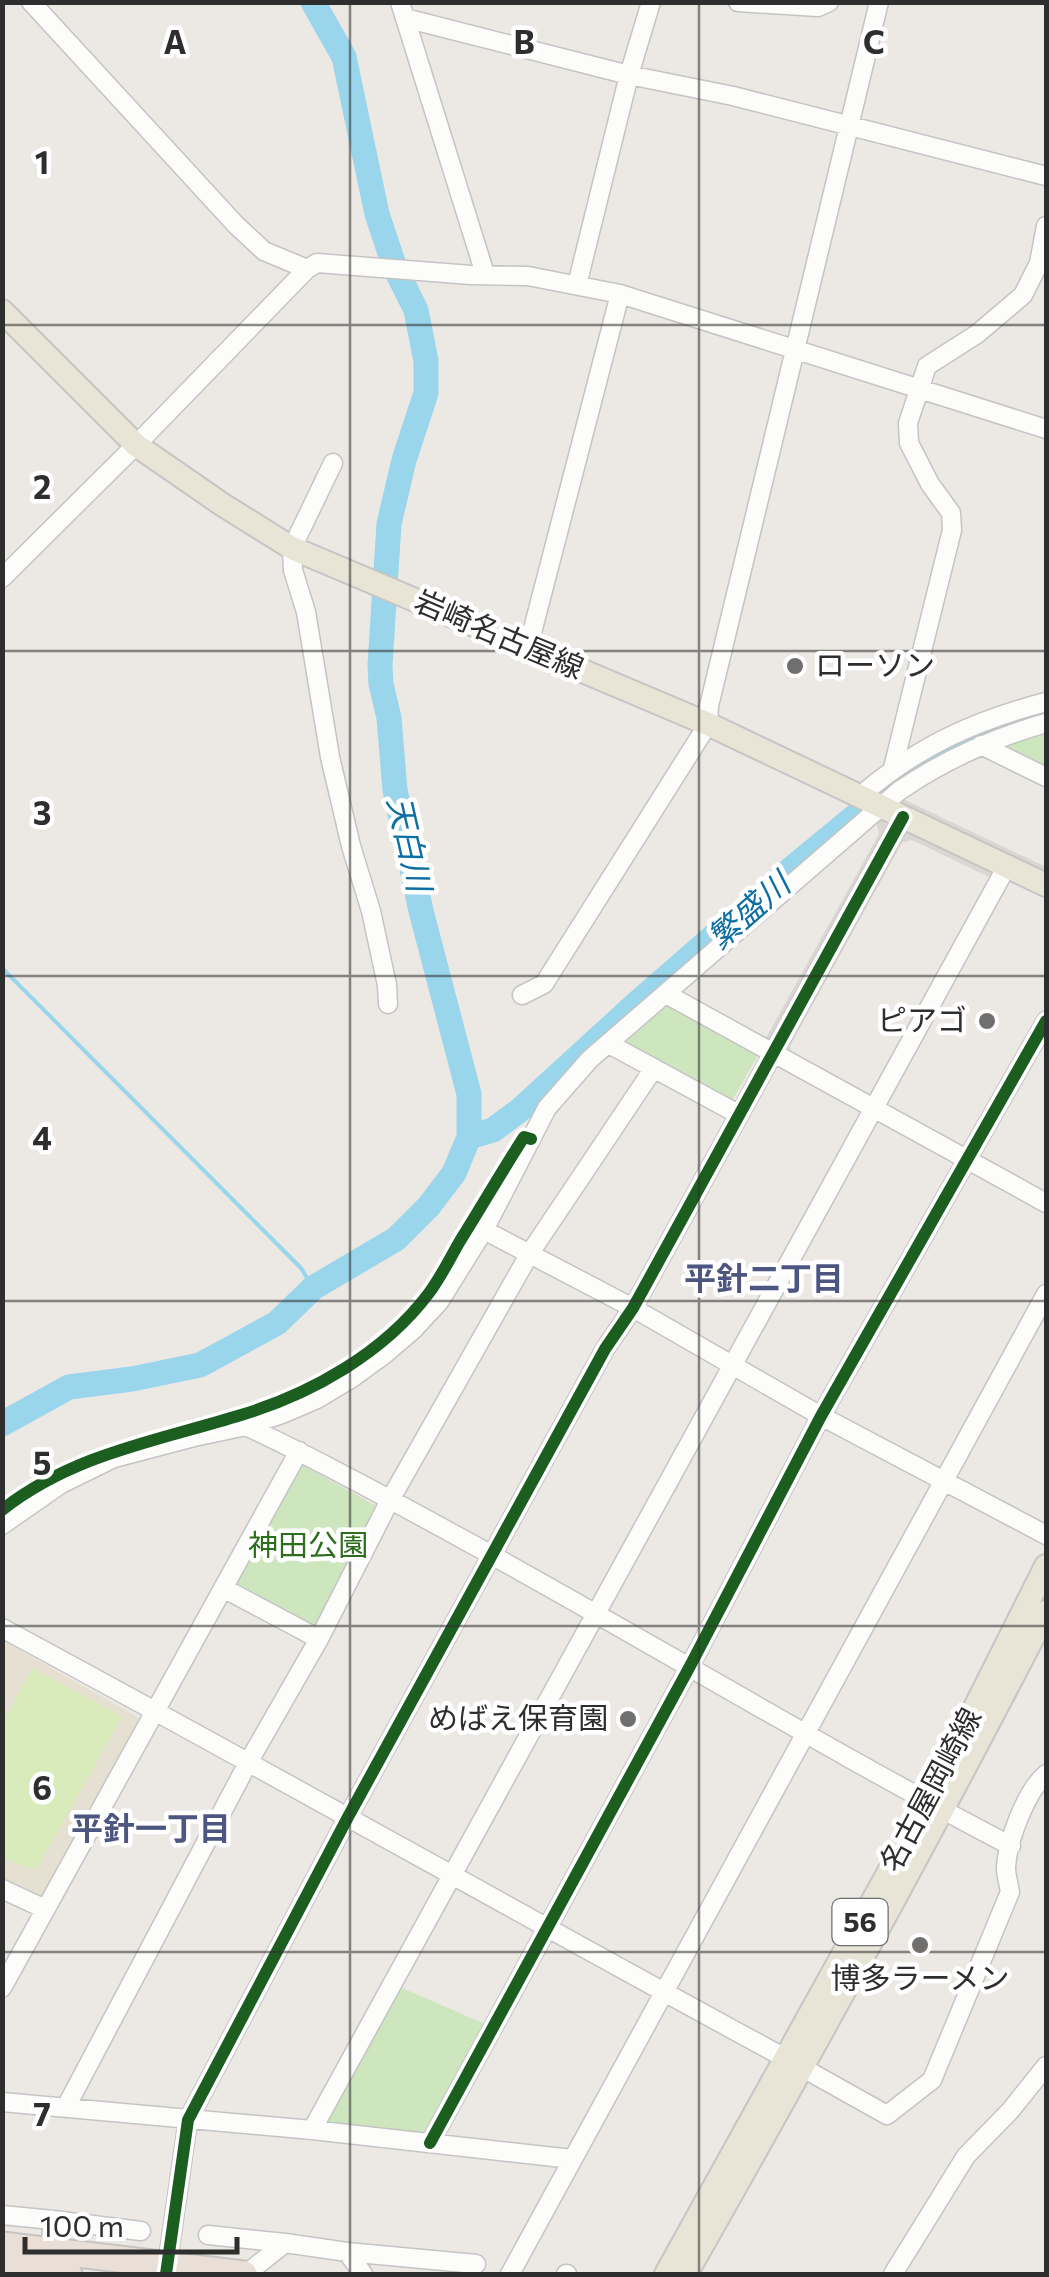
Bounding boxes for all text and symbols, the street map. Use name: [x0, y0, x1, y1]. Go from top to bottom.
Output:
text: A: [164, 21, 187, 61]
text: B: [513, 21, 535, 61]
text: C: [863, 21, 885, 61]
text: 1: [35, 141, 49, 181]
text: 2: [33, 466, 51, 506]
street label: 岩崎名古屋線: [410, 581, 590, 685]
place label: ローソン: [815, 645, 935, 682]
marker: ローソン: [784, 655, 806, 677]
text: 3: [33, 792, 51, 832]
water label: 天白川: [381, 792, 442, 898]
water label: 繁盛川: [698, 861, 799, 956]
place label: ピアゴ: [877, 1000, 967, 1037]
marker: ピアゴ: [976, 1010, 998, 1032]
text: 4: [32, 1117, 52, 1157]
district label: 平針二丁目: [684, 1257, 844, 1297]
text: 5: [33, 1442, 51, 1482]
park label: 神田公園: [248, 1525, 368, 1562]
place label: めばえ保育園: [428, 1698, 608, 1735]
street label: 名古屋岡崎線: [870, 1701, 987, 1877]
marker: めばえ保育園: [617, 1708, 639, 1730]
text: 6: [32, 1767, 52, 1807]
district label: 平針一丁目: [71, 1807, 231, 1847]
road number: 56: [832, 1899, 888, 1945]
marker: 博多ラーメン: [909, 1934, 931, 1956]
place label: 博多ラーメン: [831, 1958, 1009, 1995]
text: 7: [33, 2093, 51, 2133]
scale bar: [25, 2192, 238, 2254]
text: 100 m: [40, 2206, 124, 2243]

